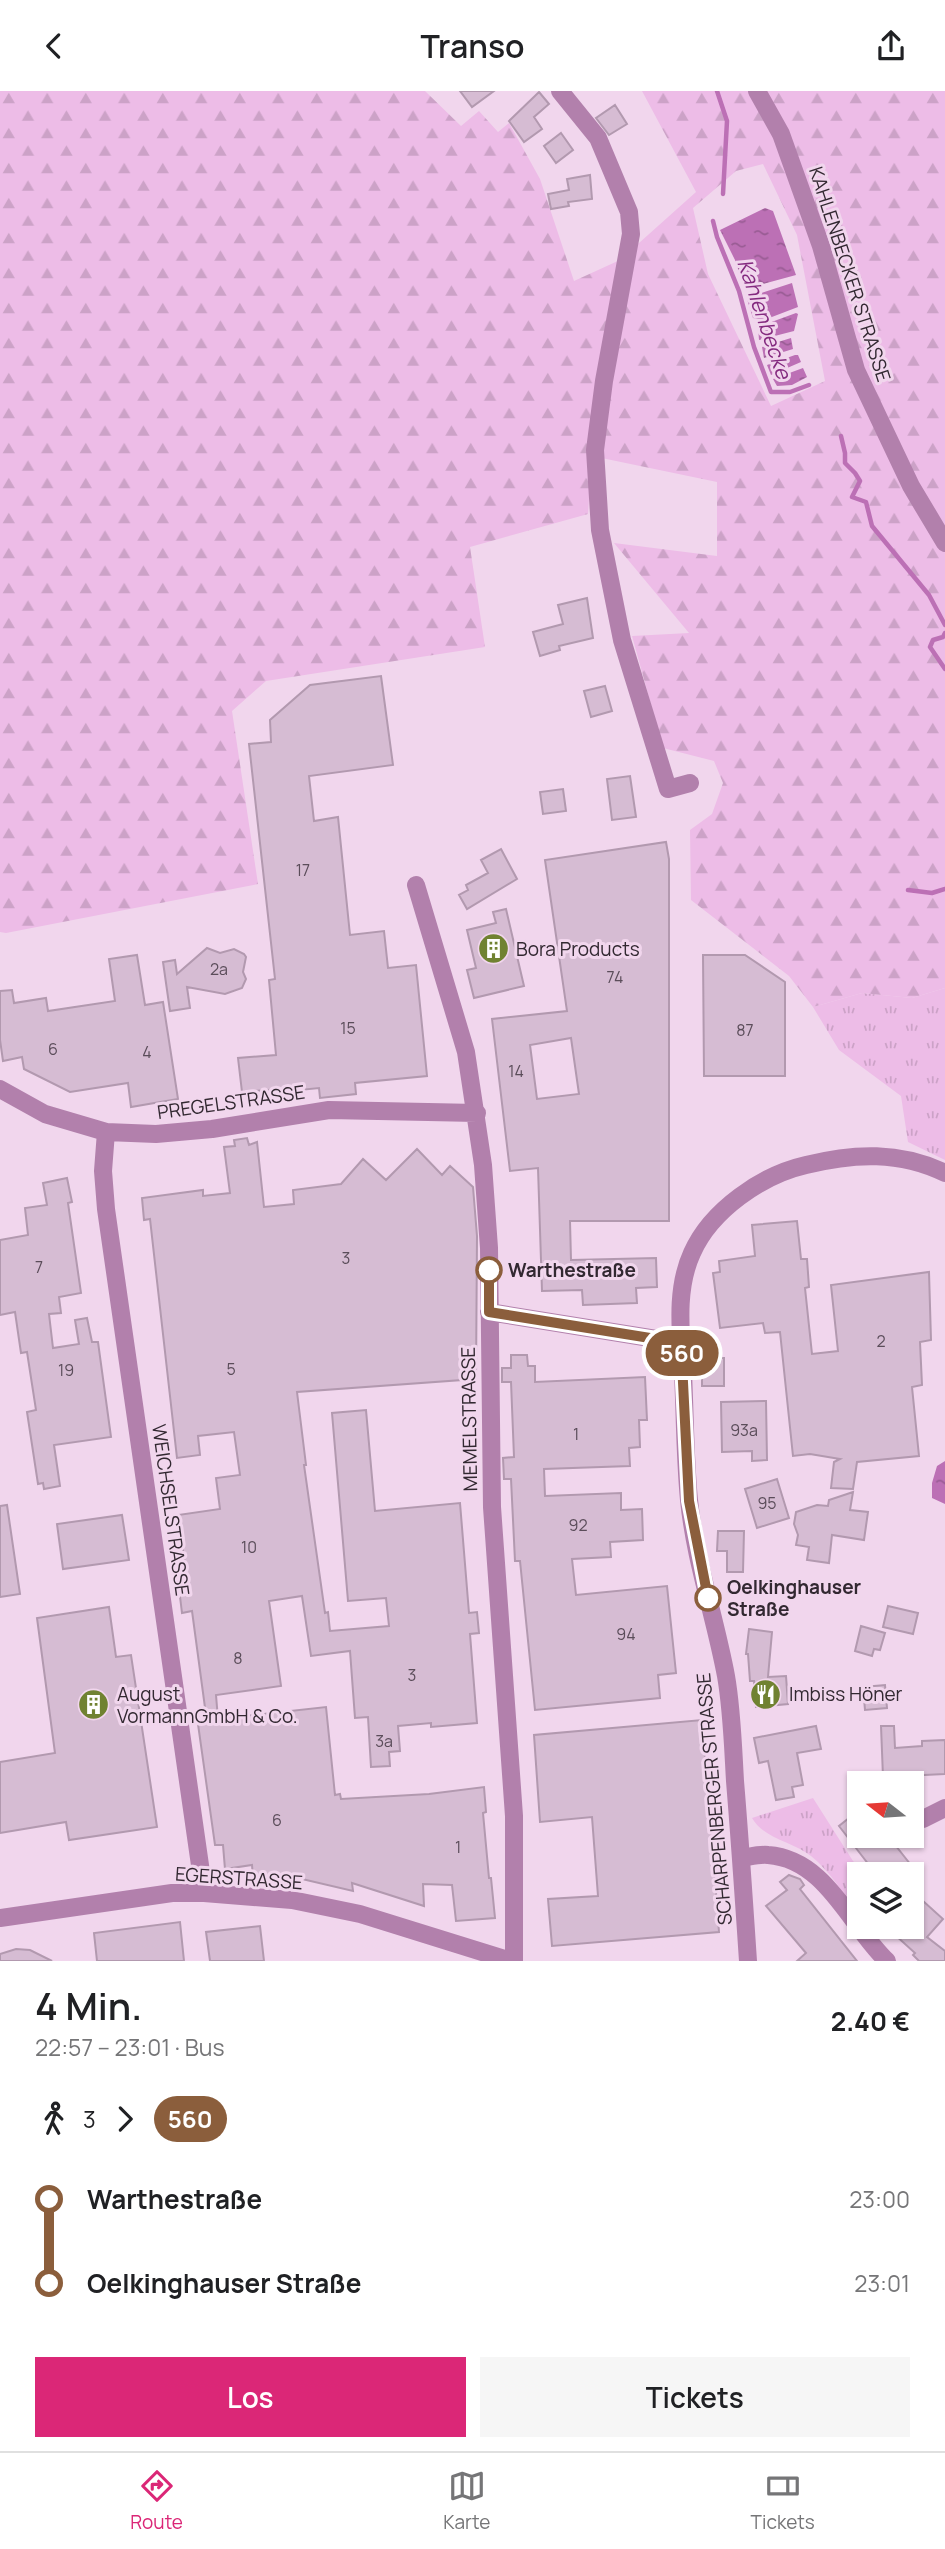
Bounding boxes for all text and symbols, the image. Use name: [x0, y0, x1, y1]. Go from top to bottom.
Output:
text: Transo: [420, 24, 525, 68]
icon: back: [35, 27, 73, 65]
icon: share: [872, 27, 910, 65]
street label: KAHLENBECKER STRASSE: [803, 163, 897, 385]
water label: Kahlenbecke: [731, 255, 799, 384]
house number: 17: [296, 859, 310, 881]
building icon: Bora Products: [476, 932, 510, 966]
place label: Bora Products: [516, 936, 640, 962]
house number: 2a: [210, 958, 228, 980]
house number: 74: [607, 966, 623, 988]
house number: 15: [340, 1017, 356, 1039]
house number: 87: [736, 1019, 754, 1041]
house number: 6: [48, 1038, 58, 1060]
house number: 4: [142, 1041, 152, 1063]
house number: 14: [508, 1060, 524, 1082]
street label: PREGELSTRASSE: [155, 1079, 307, 1125]
house number: 3: [342, 1247, 350, 1269]
house number: 7: [35, 1256, 43, 1278]
marker: Warthestraße: [476, 1257, 502, 1283]
place label: Warthestraße: [508, 1257, 636, 1283]
line badge: 560: [642, 1330, 722, 1376]
house number: 2: [876, 1330, 886, 1352]
text: 560: [660, 1336, 704, 1369]
street label: MEMELSTRASSE: [455, 1347, 483, 1491]
house number: 5: [226, 1358, 236, 1380]
house number: 19: [58, 1359, 74, 1381]
house number: 93a: [730, 1419, 758, 1441]
street label: WEICHSELSTRASSE: [146, 1422, 196, 1598]
house number: 1: [573, 1423, 579, 1445]
house number: 95: [757, 1492, 777, 1514]
house number: 92: [568, 1514, 588, 1536]
house number: 10: [241, 1536, 257, 1558]
place label: Oelkinghauser Straße: [727, 1574, 862, 1622]
marker: Oelkinghauser Straße: [695, 1585, 721, 1611]
house number: 94: [616, 1623, 636, 1645]
house number: 8: [233, 1647, 243, 1669]
house number: 3: [408, 1664, 416, 1686]
street label: SCHARPENBERGER STRASSE: [690, 1672, 738, 1926]
restaurant icon: Imbiss Höner: [749, 1677, 783, 1711]
place label: August VormannGmbH & Co.: [117, 1681, 298, 1729]
place label: Imbiss Höner: [789, 1681, 903, 1707]
building icon: August VormannGmbH & Co.: [77, 1688, 111, 1722]
house number: 3a: [375, 1730, 393, 1752]
north arrow: [847, 1771, 924, 1848]
map controls: [847, 1771, 924, 1939]
house number: 6: [272, 1809, 282, 1831]
house number: 1: [455, 1836, 461, 1858]
street label: EGERSTRASSE: [174, 1861, 304, 1895]
button: layers: [847, 1862, 924, 1939]
text: 4 Min.: [35, 1979, 142, 2031]
text: 2.40 €: [831, 2003, 910, 2039]
text: 22:57 – 23:01 · Bus: [35, 2031, 225, 2063]
icon: walk: [35, 2100, 73, 2138]
icon: forward: [106, 2100, 144, 2138]
text: 560: [168, 2102, 213, 2135]
text: 3: [83, 2103, 96, 2135]
text: Warthestraße: [87, 2181, 262, 2217]
text: 23:00: [849, 2183, 910, 2215]
text: Oelkinghauser Straße: [87, 2265, 361, 2301]
text: 23:01: [854, 2267, 910, 2299]
button: Los: [35, 2357, 466, 2437]
button: Tickets: [480, 2357, 910, 2437]
tab: Route: [130, 2467, 183, 2535]
tab: Karte: [443, 2467, 490, 2535]
tab: Tickets: [751, 2467, 815, 2535]

